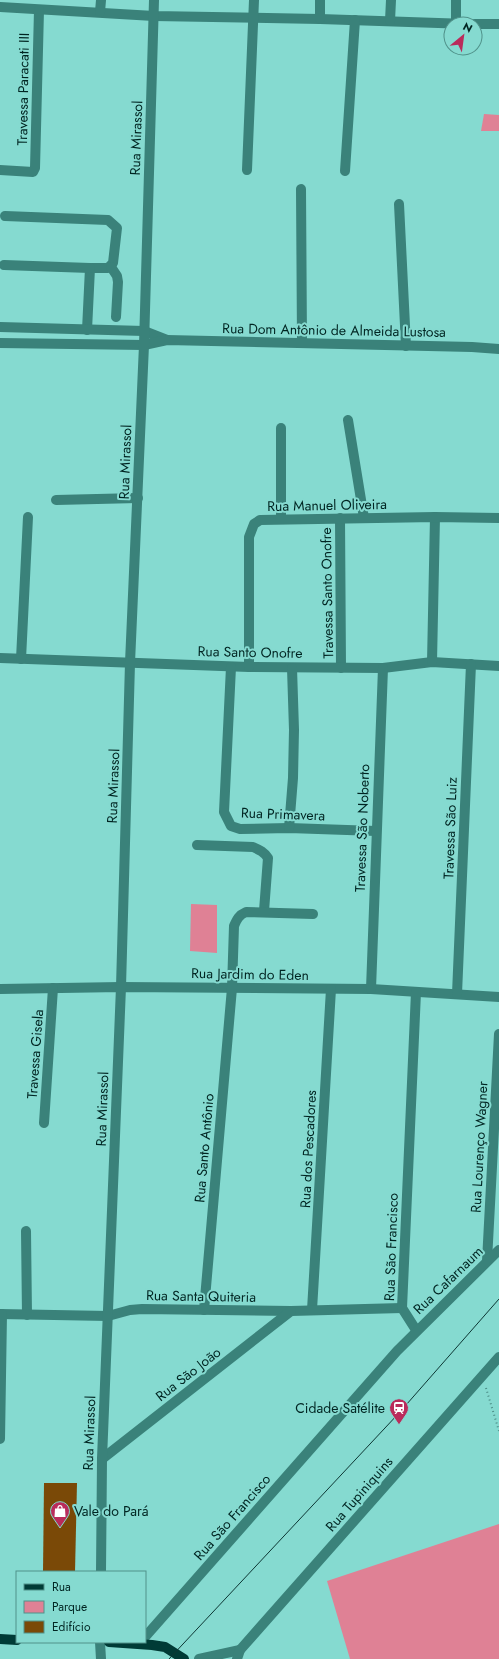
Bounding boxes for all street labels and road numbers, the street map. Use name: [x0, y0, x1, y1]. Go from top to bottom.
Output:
street label: Travessa Paracati III: [12, 32, 34, 146]
street label: Rua Mirassol: [125, 100, 147, 176]
street label: Rua Dom Antônio de Almeida Lustosa: [222, 318, 446, 342]
street label: Rua Mirassol: [114, 424, 136, 500]
street label: Rua Manuel Oliveira: [267, 494, 387, 516]
street label: Travessa Santo Onofre: [316, 527, 338, 659]
street label: Rua Santo Onofre: [197, 641, 303, 663]
street label: Rua Mirassol: [102, 748, 124, 824]
street label: Travessa São Noberto: [350, 763, 374, 892]
street label: Travessa São Luiz: [438, 776, 462, 879]
street label: Rua Primavera: [241, 803, 325, 825]
street label: Rua Jardim do Eden: [191, 963, 309, 985]
street label: Travessa Gisela: [22, 1009, 48, 1099]
street label: Rua Mirassol: [91, 1071, 113, 1147]
street label: Rua Lourenço Wagner: [466, 1081, 492, 1213]
street label: Rua dos Pescadores: [295, 1089, 321, 1209]
street label: Rua Santo Antônio: [189, 1092, 219, 1203]
street label: Rua São Francisco: [379, 1192, 403, 1301]
street label: Rua Cafarnaum: [409, 1241, 487, 1319]
street label: Rua Santa Quiteria: [146, 1285, 256, 1307]
street label: Rua São João: [151, 1342, 225, 1406]
street label: Rua Mirassol: [78, 1395, 100, 1471]
street label: Rua Tupiniquins: [321, 1452, 397, 1536]
street label: Rua São Francisco: [189, 1469, 275, 1564]

